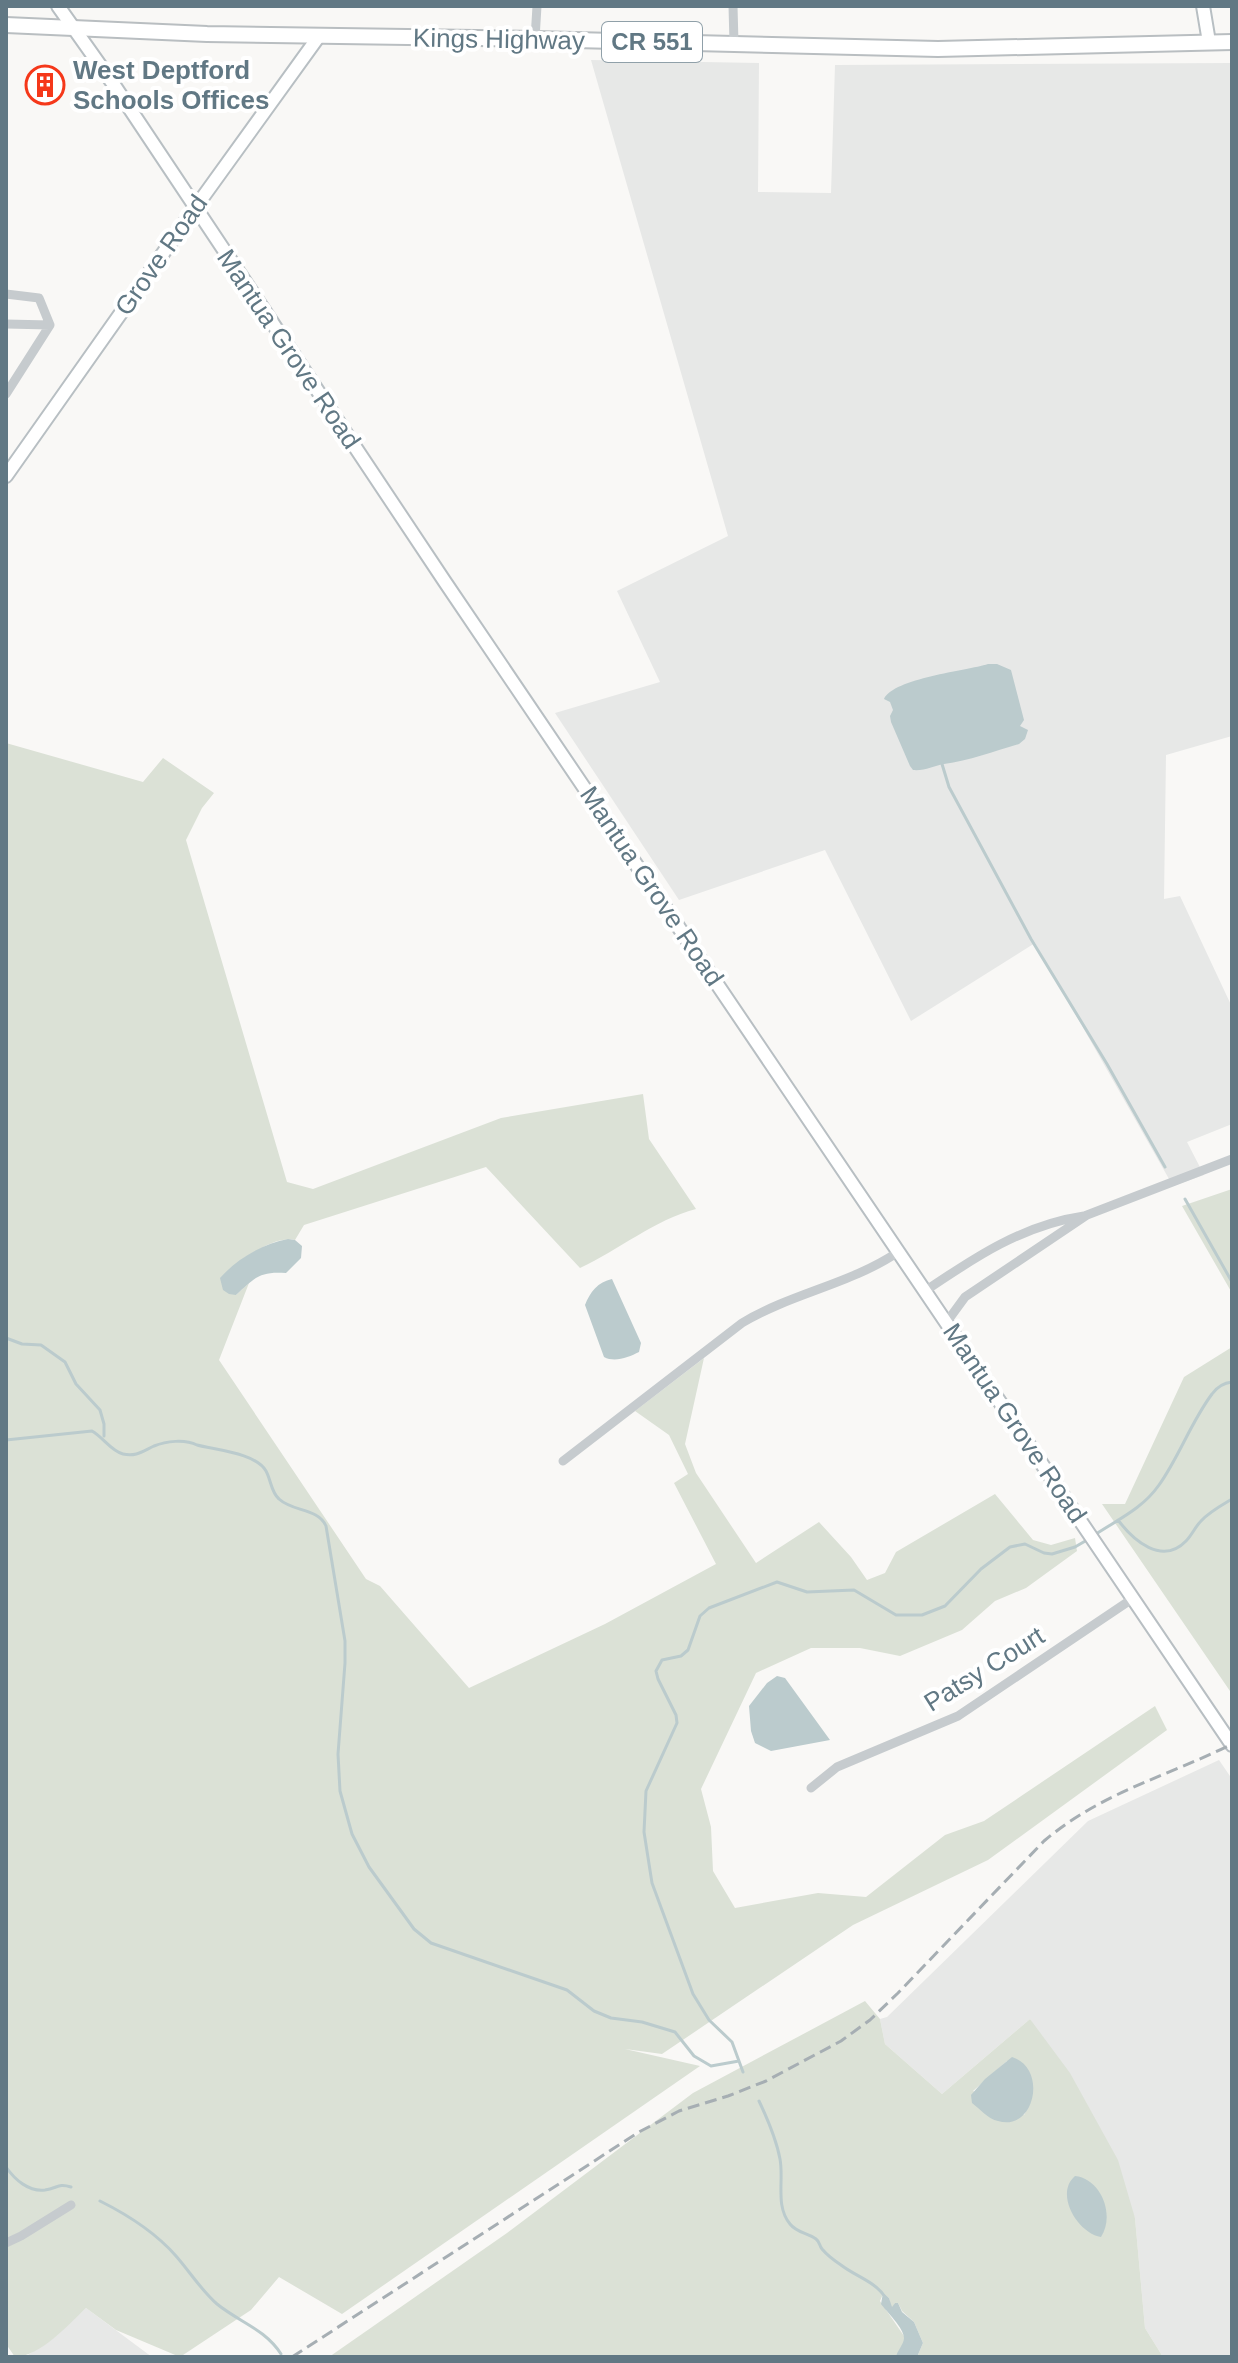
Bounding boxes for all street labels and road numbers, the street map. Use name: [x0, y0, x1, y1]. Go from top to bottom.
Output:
road number: CR 551: [602, 22, 702, 62]
street label: Kings Highway: [413, 23, 585, 55]
street label: Grove Road: [109, 189, 213, 321]
street label: Mantua Grove Road: [211, 244, 367, 454]
street label: Mantua Grove Road: [574, 781, 730, 991]
street label: Mantua Grove Road: [937, 1318, 1093, 1528]
street label: Patsy Court: [918, 1620, 1050, 1718]

